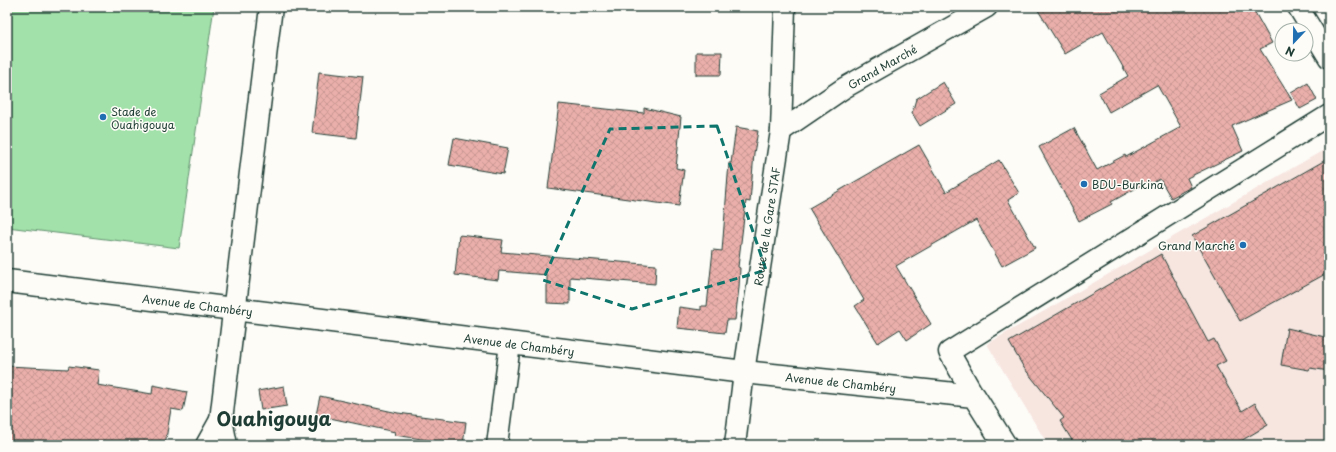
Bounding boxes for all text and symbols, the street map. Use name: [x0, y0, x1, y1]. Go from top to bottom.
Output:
north arrow: [1274, 22, 1314, 62]
street label: Grand Marché: [844, 40, 920, 93]
text: N: [1283, 42, 1297, 61]
place label: Stade de Ouahigouya: [111, 103, 175, 133]
marker: Stade de Ouahigouya: [98, 112, 108, 122]
street label: Route de la Gare STAF: [749, 166, 784, 287]
place label: BDU-Burkina: [1092, 176, 1164, 193]
marker: BDU-Burkina: [1079, 179, 1089, 189]
place label: Grand Marché: [1158, 237, 1235, 254]
marker: Grand Marché: [1238, 240, 1248, 250]
street label: Avenue de Chambéry: [141, 289, 254, 320]
street label: Avenue de Chambéry: [463, 329, 575, 359]
street label: Avenue de Chambéry: [785, 368, 897, 396]
district label: Ouahigouya: [217, 404, 332, 432]

